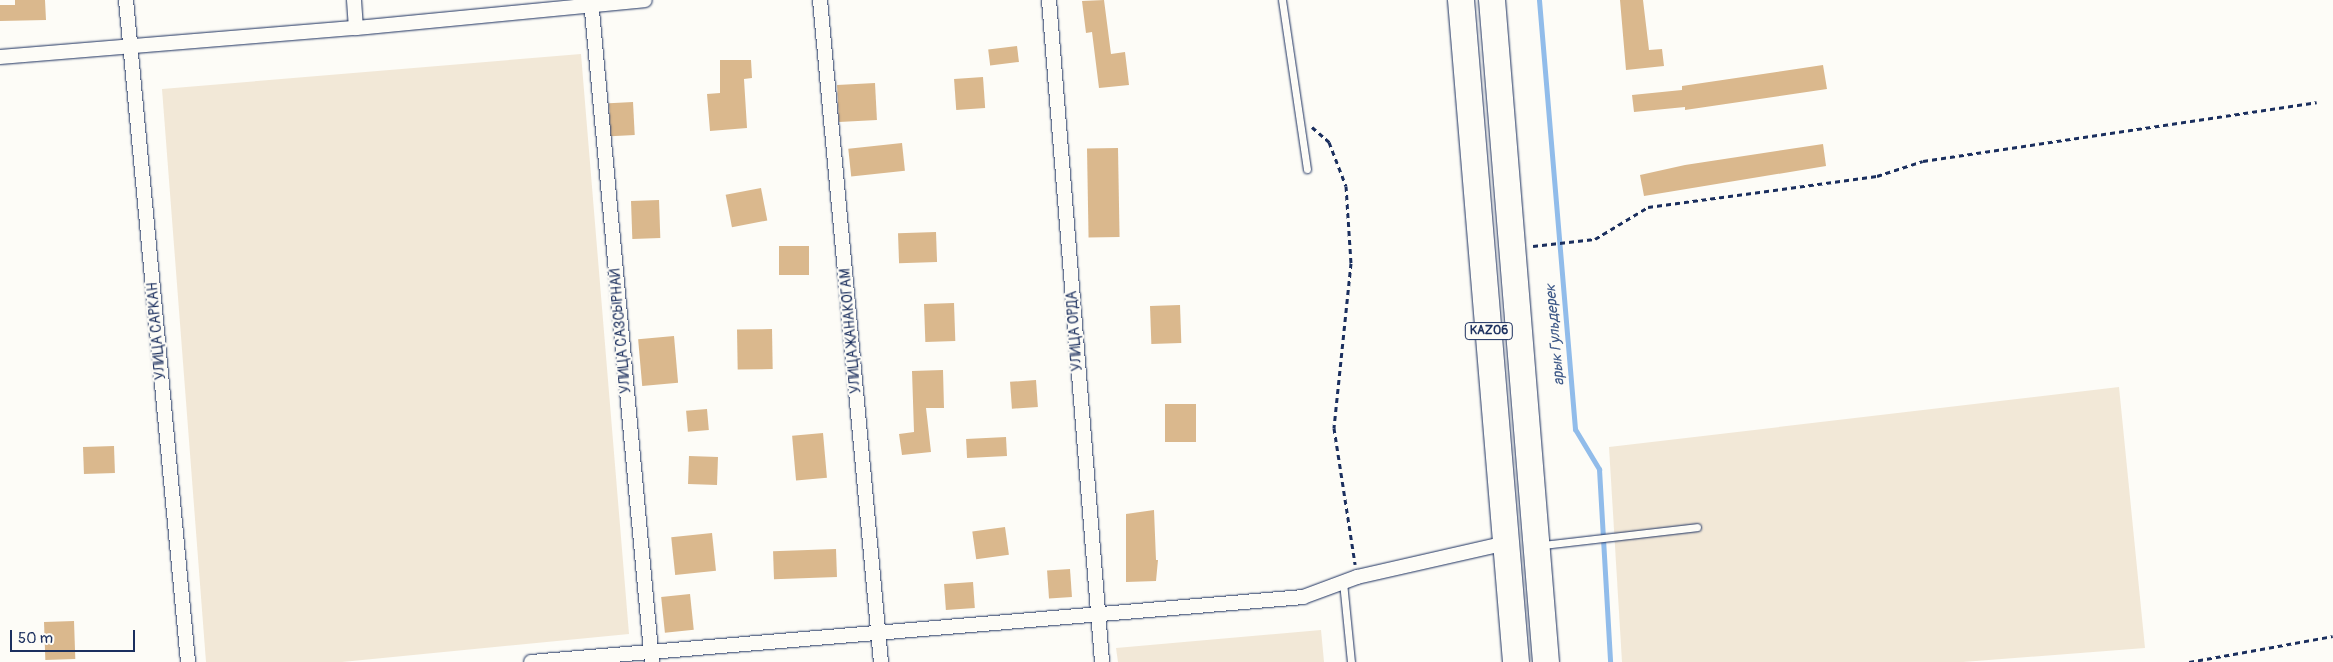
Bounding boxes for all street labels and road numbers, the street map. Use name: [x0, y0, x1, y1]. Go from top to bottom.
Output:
street label: УЛИЦА САЗСЫРНАЙ: [607, 268, 635, 394]
street label: УЛИЦА ЖАНАКОГАМ: [837, 268, 865, 394]
street label: УЛИЦА САРКАН: [144, 281, 170, 381]
street label: УЛИЦА ОРДА: [1064, 290, 1086, 372]
road number: KАZ06: [1464, 322, 1514, 341]

